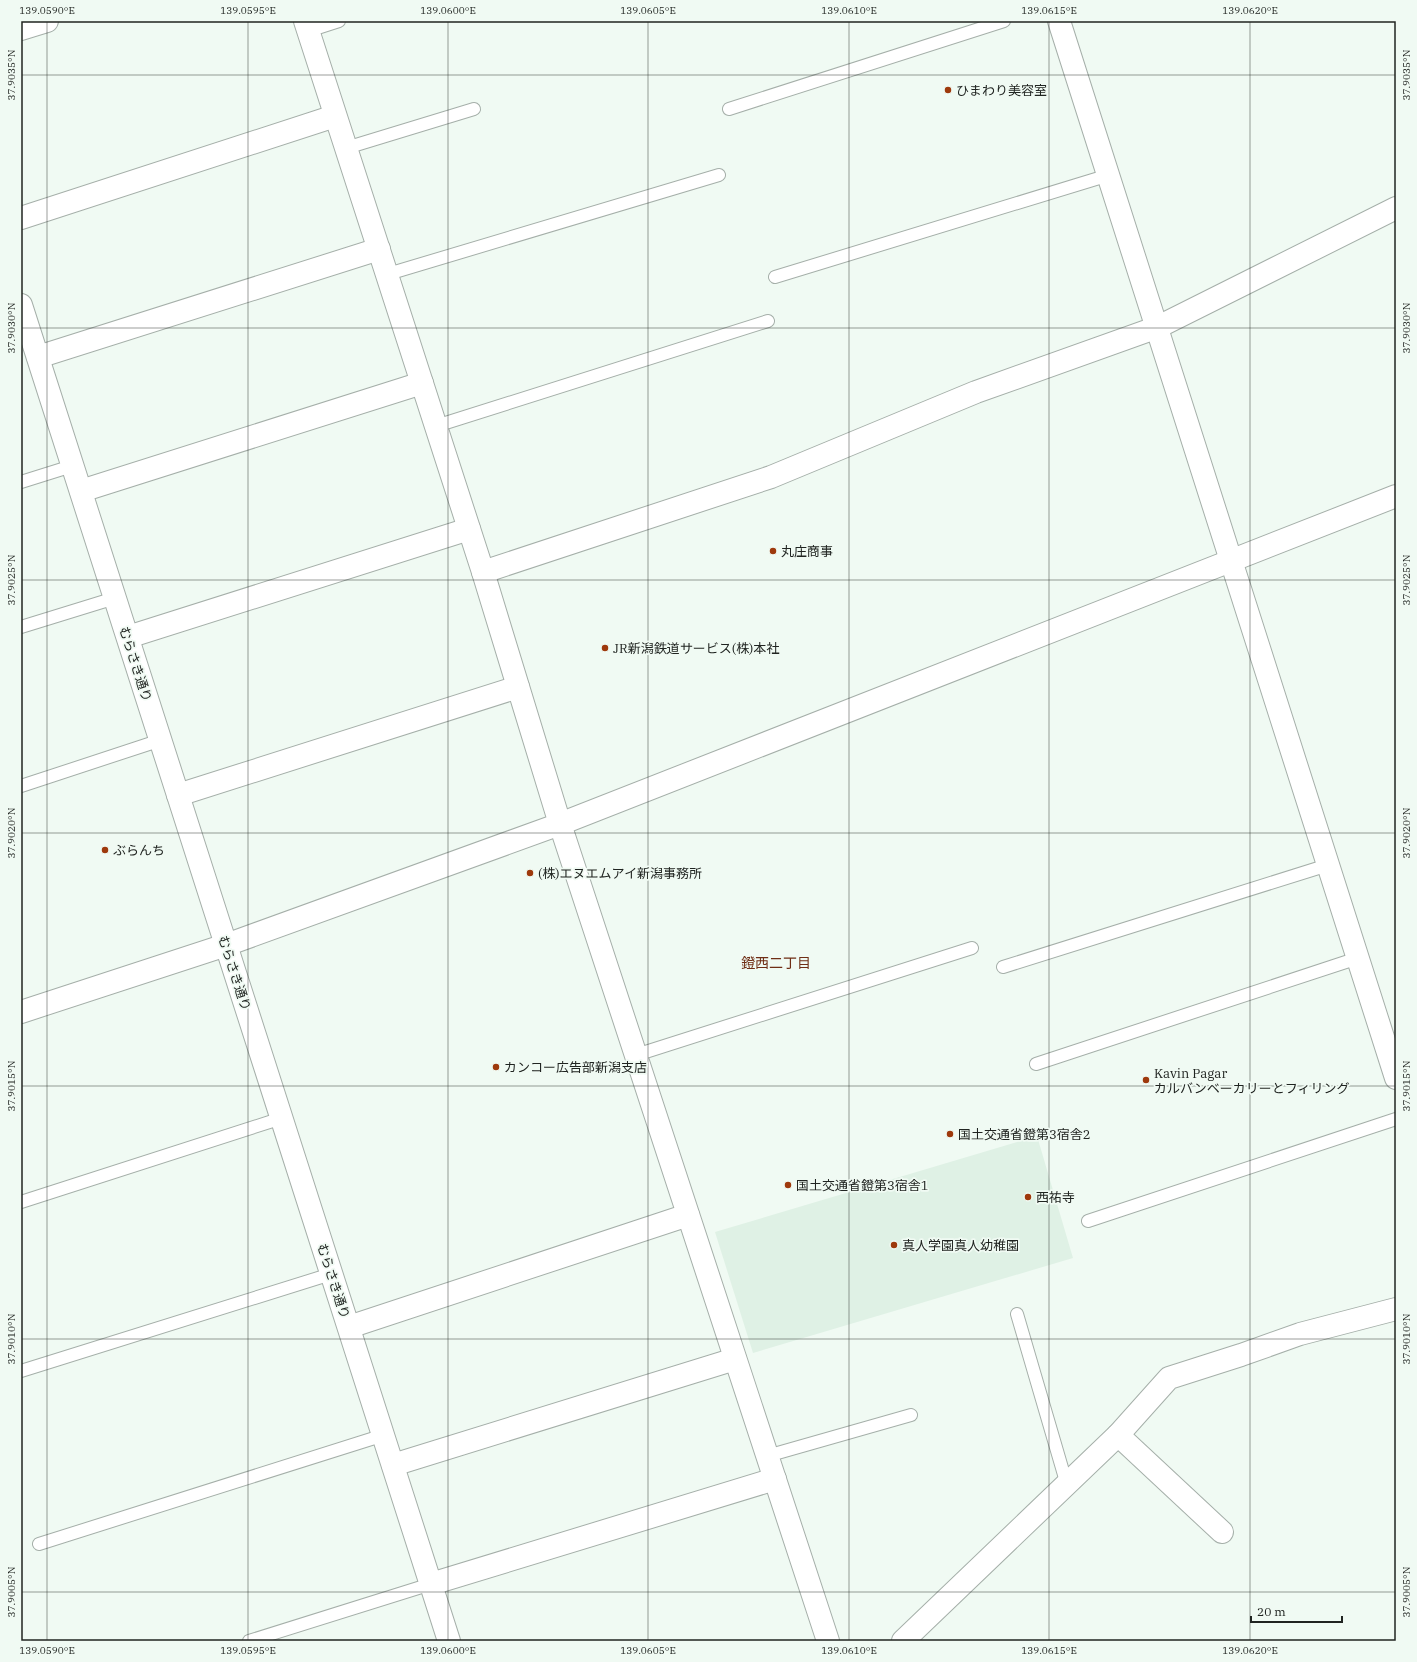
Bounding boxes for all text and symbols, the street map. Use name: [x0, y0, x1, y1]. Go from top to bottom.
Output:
text: 139.0590°E: [19, 4, 75, 17]
text: 139.0595°E: [220, 4, 276, 17]
text: 139.0600°E: [420, 4, 476, 17]
text: 139.0605°E: [620, 4, 676, 17]
text: 139.0610°E: [821, 4, 877, 17]
text: 139.0615°E: [1021, 4, 1077, 17]
text: 139.0620°E: [1222, 4, 1278, 17]
text: 37.9035°N: [5, 49, 18, 101]
text: 37.9035°N: [1400, 49, 1413, 101]
place label: ひまわり美容室: [956, 82, 1047, 99]
marker: ひまわり美容室: [943, 85, 953, 95]
text: 37.9030°N: [5, 302, 18, 354]
text: 37.9030°N: [1400, 302, 1413, 354]
place label: 丸庄商事: [781, 543, 833, 560]
marker: 丸庄商事: [768, 546, 778, 556]
text: 37.9025°N: [5, 554, 18, 606]
text: 37.9025°N: [1400, 554, 1413, 606]
street label: むらさき通り: [115, 624, 156, 704]
place label: JR新潟鉄道サービス(株)本社: [613, 640, 779, 657]
marker: JR新潟鉄道サービス(株)本社: [600, 643, 610, 653]
text: 37.9020°N: [5, 807, 18, 859]
text: 37.9020°N: [1400, 807, 1413, 859]
place label: ぶらんち: [113, 842, 165, 859]
marker: ぶらんち: [100, 845, 110, 855]
place label: (株)エヌエムアイ新潟事務所: [538, 865, 702, 882]
marker: (株)エヌエムアイ新潟事務所: [525, 868, 535, 878]
street label: むらさき通り: [214, 933, 255, 1013]
district label: 鐙西二丁目: [741, 954, 811, 972]
place label: カンコー広告部新潟支店: [504, 1059, 647, 1076]
text: 37.9015°N: [5, 1060, 18, 1112]
text: 37.9015°N: [1400, 1060, 1413, 1112]
marker: カンコー広告部新潟支店: [491, 1062, 501, 1072]
place label: Kavin Pagar カルバンベーカリーとフィリング: [1154, 1065, 1349, 1097]
marker: Kavin Pagar カルバンベーカリーとフィリング: [1141, 1075, 1151, 1085]
place label: 国土交通省鐙第3宿舎2: [958, 1126, 1091, 1143]
marker: 国土交通省鐙第3宿舎2: [945, 1129, 955, 1139]
place label: 国土交通省鐙第3宿舎1: [796, 1177, 929, 1194]
marker: 国土交通省鐙第3宿舎1: [783, 1180, 793, 1190]
place label: 西祐寺: [1036, 1189, 1075, 1206]
marker: 西祐寺: [1023, 1192, 1033, 1202]
place label: 真人学園真人幼稚園: [902, 1237, 1019, 1254]
marker: 真人学園真人幼稚園: [889, 1240, 899, 1250]
street label: むらさき通り: [313, 1241, 354, 1321]
text: 37.9010°N: [5, 1313, 18, 1365]
text: 37.9010°N: [1400, 1313, 1413, 1365]
text: 37.9005°N: [5, 1566, 18, 1618]
text: 37.9005°N: [1400, 1566, 1413, 1618]
scale bar: [1251, 1598, 1342, 1624]
text: 20 m: [1257, 1604, 1286, 1619]
text: 139.0590°E: [19, 1644, 75, 1657]
text: 139.0595°E: [220, 1644, 276, 1657]
text: 139.0600°E: [420, 1644, 476, 1657]
text: 139.0605°E: [620, 1644, 676, 1657]
text: 139.0610°E: [821, 1644, 877, 1657]
text: 139.0615°E: [1021, 1644, 1077, 1657]
text: 139.0620°E: [1222, 1644, 1278, 1657]

